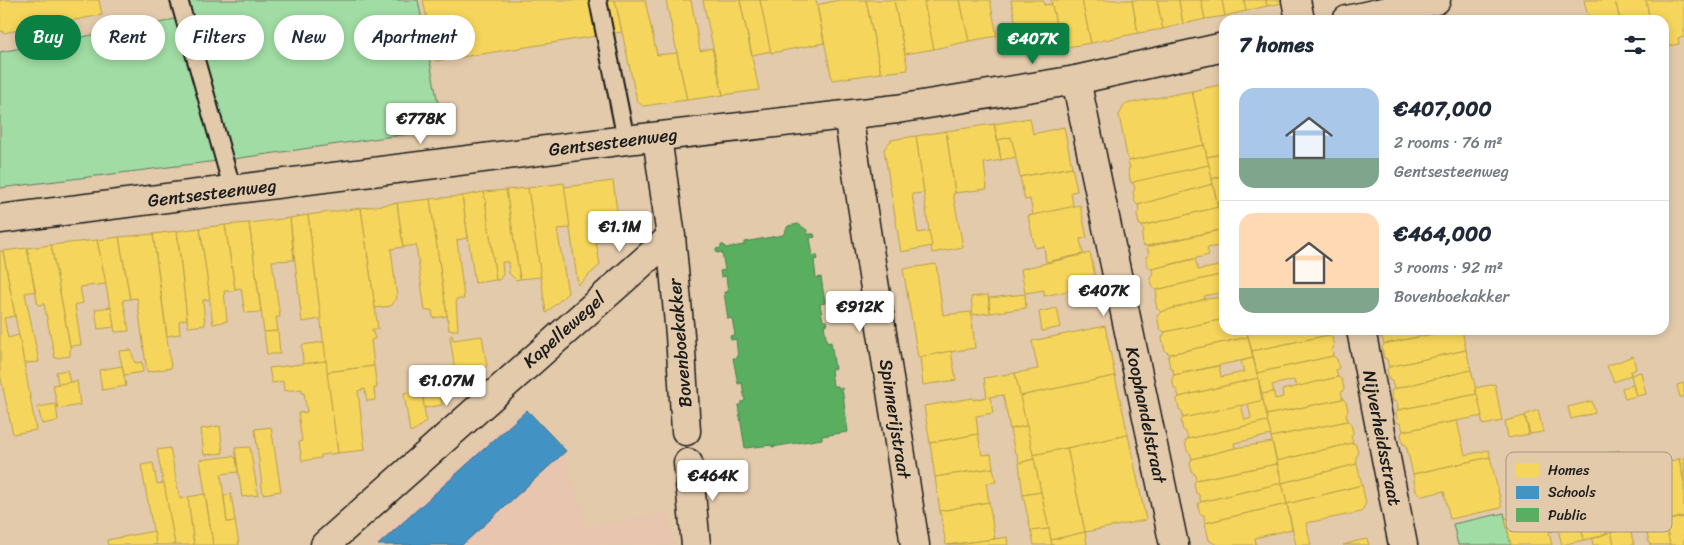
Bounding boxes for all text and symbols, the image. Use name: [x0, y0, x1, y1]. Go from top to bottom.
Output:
chip: Buy: [15, 15, 81, 60]
chip: Rent: [91, 15, 165, 60]
chip: Filters: [175, 15, 264, 60]
chip: New: [274, 15, 344, 60]
chip: Apartment: [354, 15, 475, 60]
pin: €407K: [998, 22, 1068, 65]
text: €407K: [1008, 24, 1058, 53]
text: 7 homes: [1239, 26, 1314, 64]
icon: filters: [1621, 31, 1649, 59]
text: €407,000: [1394, 90, 1492, 128]
pin: €778K: [386, 102, 456, 145]
text: €778K: [397, 104, 445, 133]
icon: home: [1279, 108, 1339, 168]
street label: Gentsesteenweg: [547, 118, 679, 166]
text: 2 rooms · 76 m²: [1394, 128, 1503, 157]
text: Gentsesteenweg: [1394, 157, 1509, 186]
street label: Gentsesteenweg: [146, 169, 278, 217]
pin: €1.1M: [585, 210, 655, 253]
text: €1.1M: [599, 212, 641, 241]
text: €464,000: [1394, 215, 1492, 253]
icon: home: [1279, 233, 1339, 293]
text: 3 rooms · 92 m²: [1394, 253, 1503, 282]
pin: €407K: [1069, 274, 1139, 317]
street label: Bovenboekakker: [658, 276, 702, 409]
text: €407K: [1079, 276, 1129, 305]
text: Bovenboekakker: [1394, 282, 1509, 311]
street label: Kapellewegel: [515, 283, 614, 376]
pin: €912K: [825, 290, 895, 333]
text: €912K: [837, 292, 883, 321]
street label: Koophandelstraat: [1116, 344, 1176, 487]
street label: Spinnerijstraat: [870, 357, 920, 482]
pin: €1.07M: [406, 364, 488, 407]
text: €1.07M: [420, 366, 474, 395]
street label: Nijverheidsstraat: [1353, 367, 1411, 509]
legend: [1506, 452, 1672, 532]
text: Homes: [1548, 458, 1590, 483]
pin: €464K: [678, 460, 748, 502]
text: €464K: [688, 461, 738, 490]
text: Schools: [1548, 480, 1596, 505]
text: Public: [1548, 503, 1587, 528]

